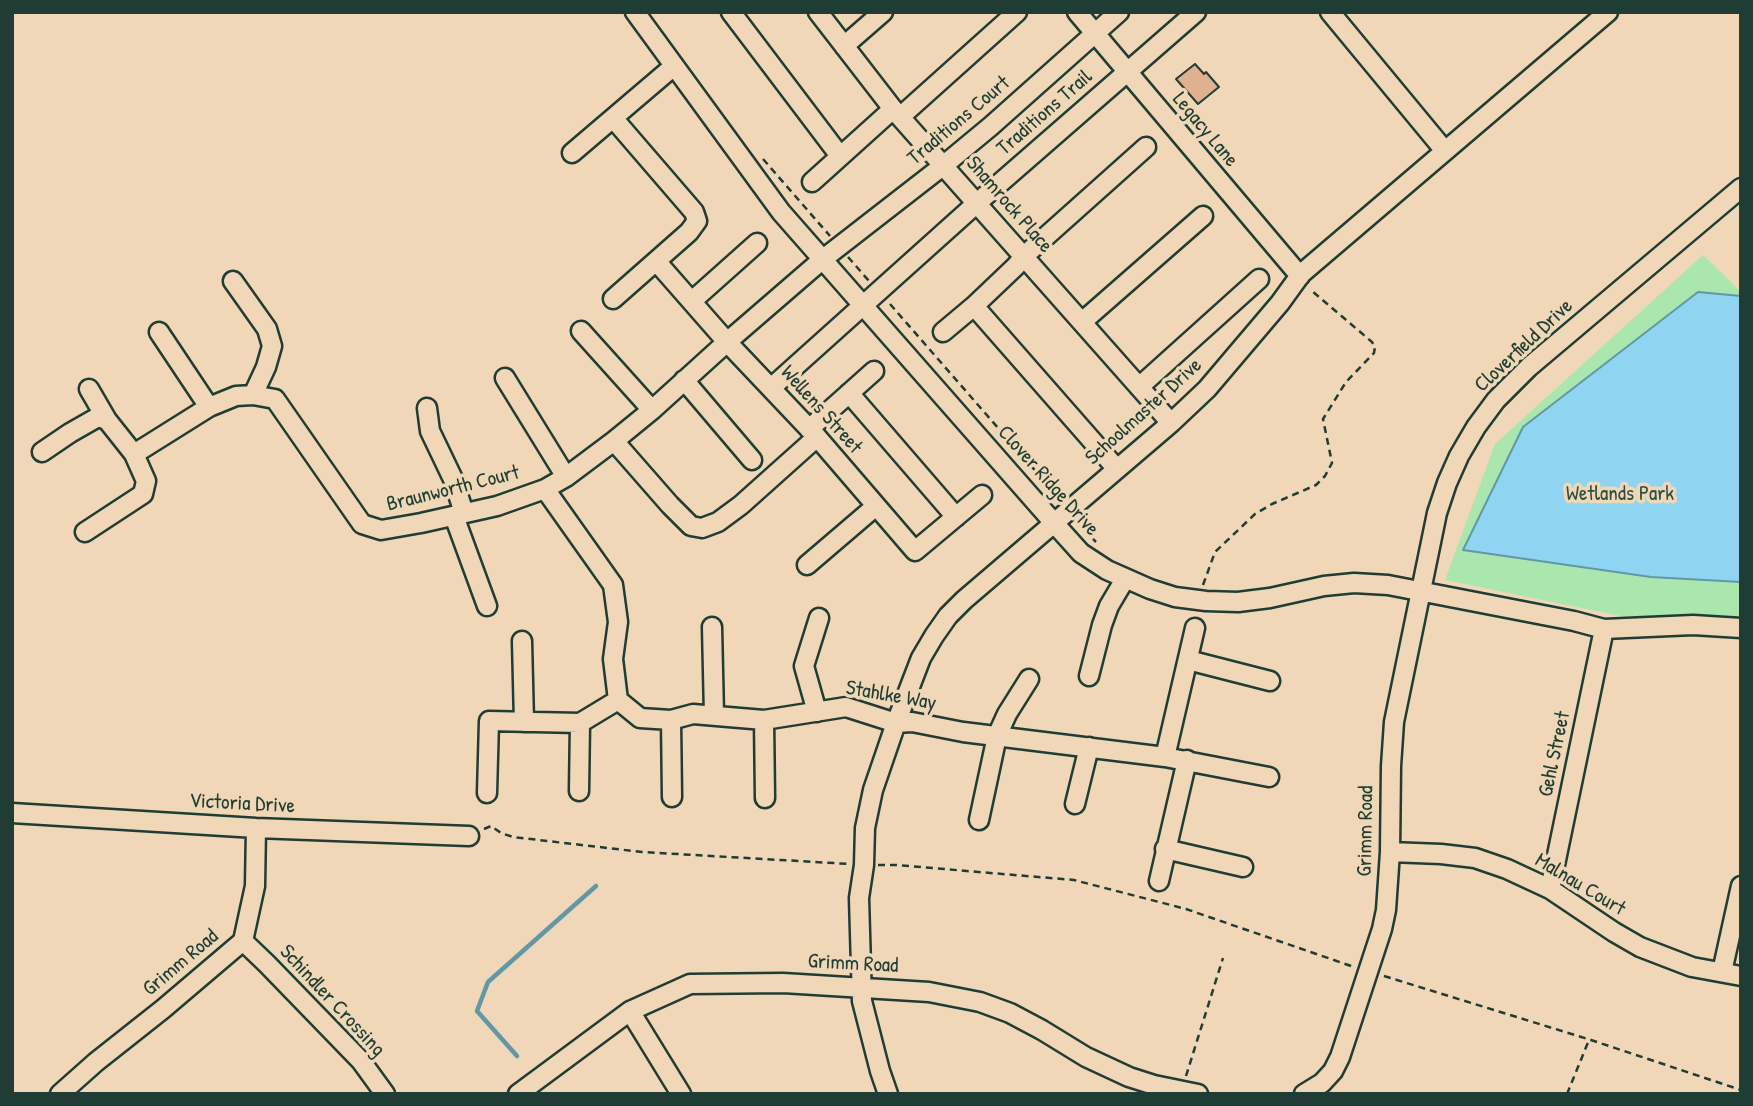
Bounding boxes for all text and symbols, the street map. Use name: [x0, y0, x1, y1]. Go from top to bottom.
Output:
street label: Traditions Trail: [992, 65, 1098, 161]
street label: Traditions Court: [903, 71, 1015, 171]
street label: Legacy Lane: [1167, 88, 1243, 172]
street label: Shamrock Place: [960, 152, 1058, 258]
street label: Cloverfield Drive: [1470, 294, 1578, 398]
street label: Schoolmaster Drive: [1081, 353, 1207, 471]
street label: Wellens Street: [775, 361, 867, 459]
street label: Clover Ridge Drive: [992, 421, 1104, 541]
street label: Braunworth Court: [384, 460, 522, 518]
park label: Wetlands Park: [1566, 481, 1674, 507]
street label: Stahlke Way: [844, 676, 938, 716]
street label: Gehl Street: [1534, 709, 1576, 799]
street label: Grimm Road: [1353, 785, 1379, 877]
street label: Victoria Drive: [189, 789, 295, 819]
street label: Malnau Court: [1530, 848, 1630, 922]
street label: Grimm Road: [138, 924, 224, 1002]
street label: Schindler Crossing: [274, 940, 390, 1062]
street label: Grimm Road: [807, 949, 899, 979]

